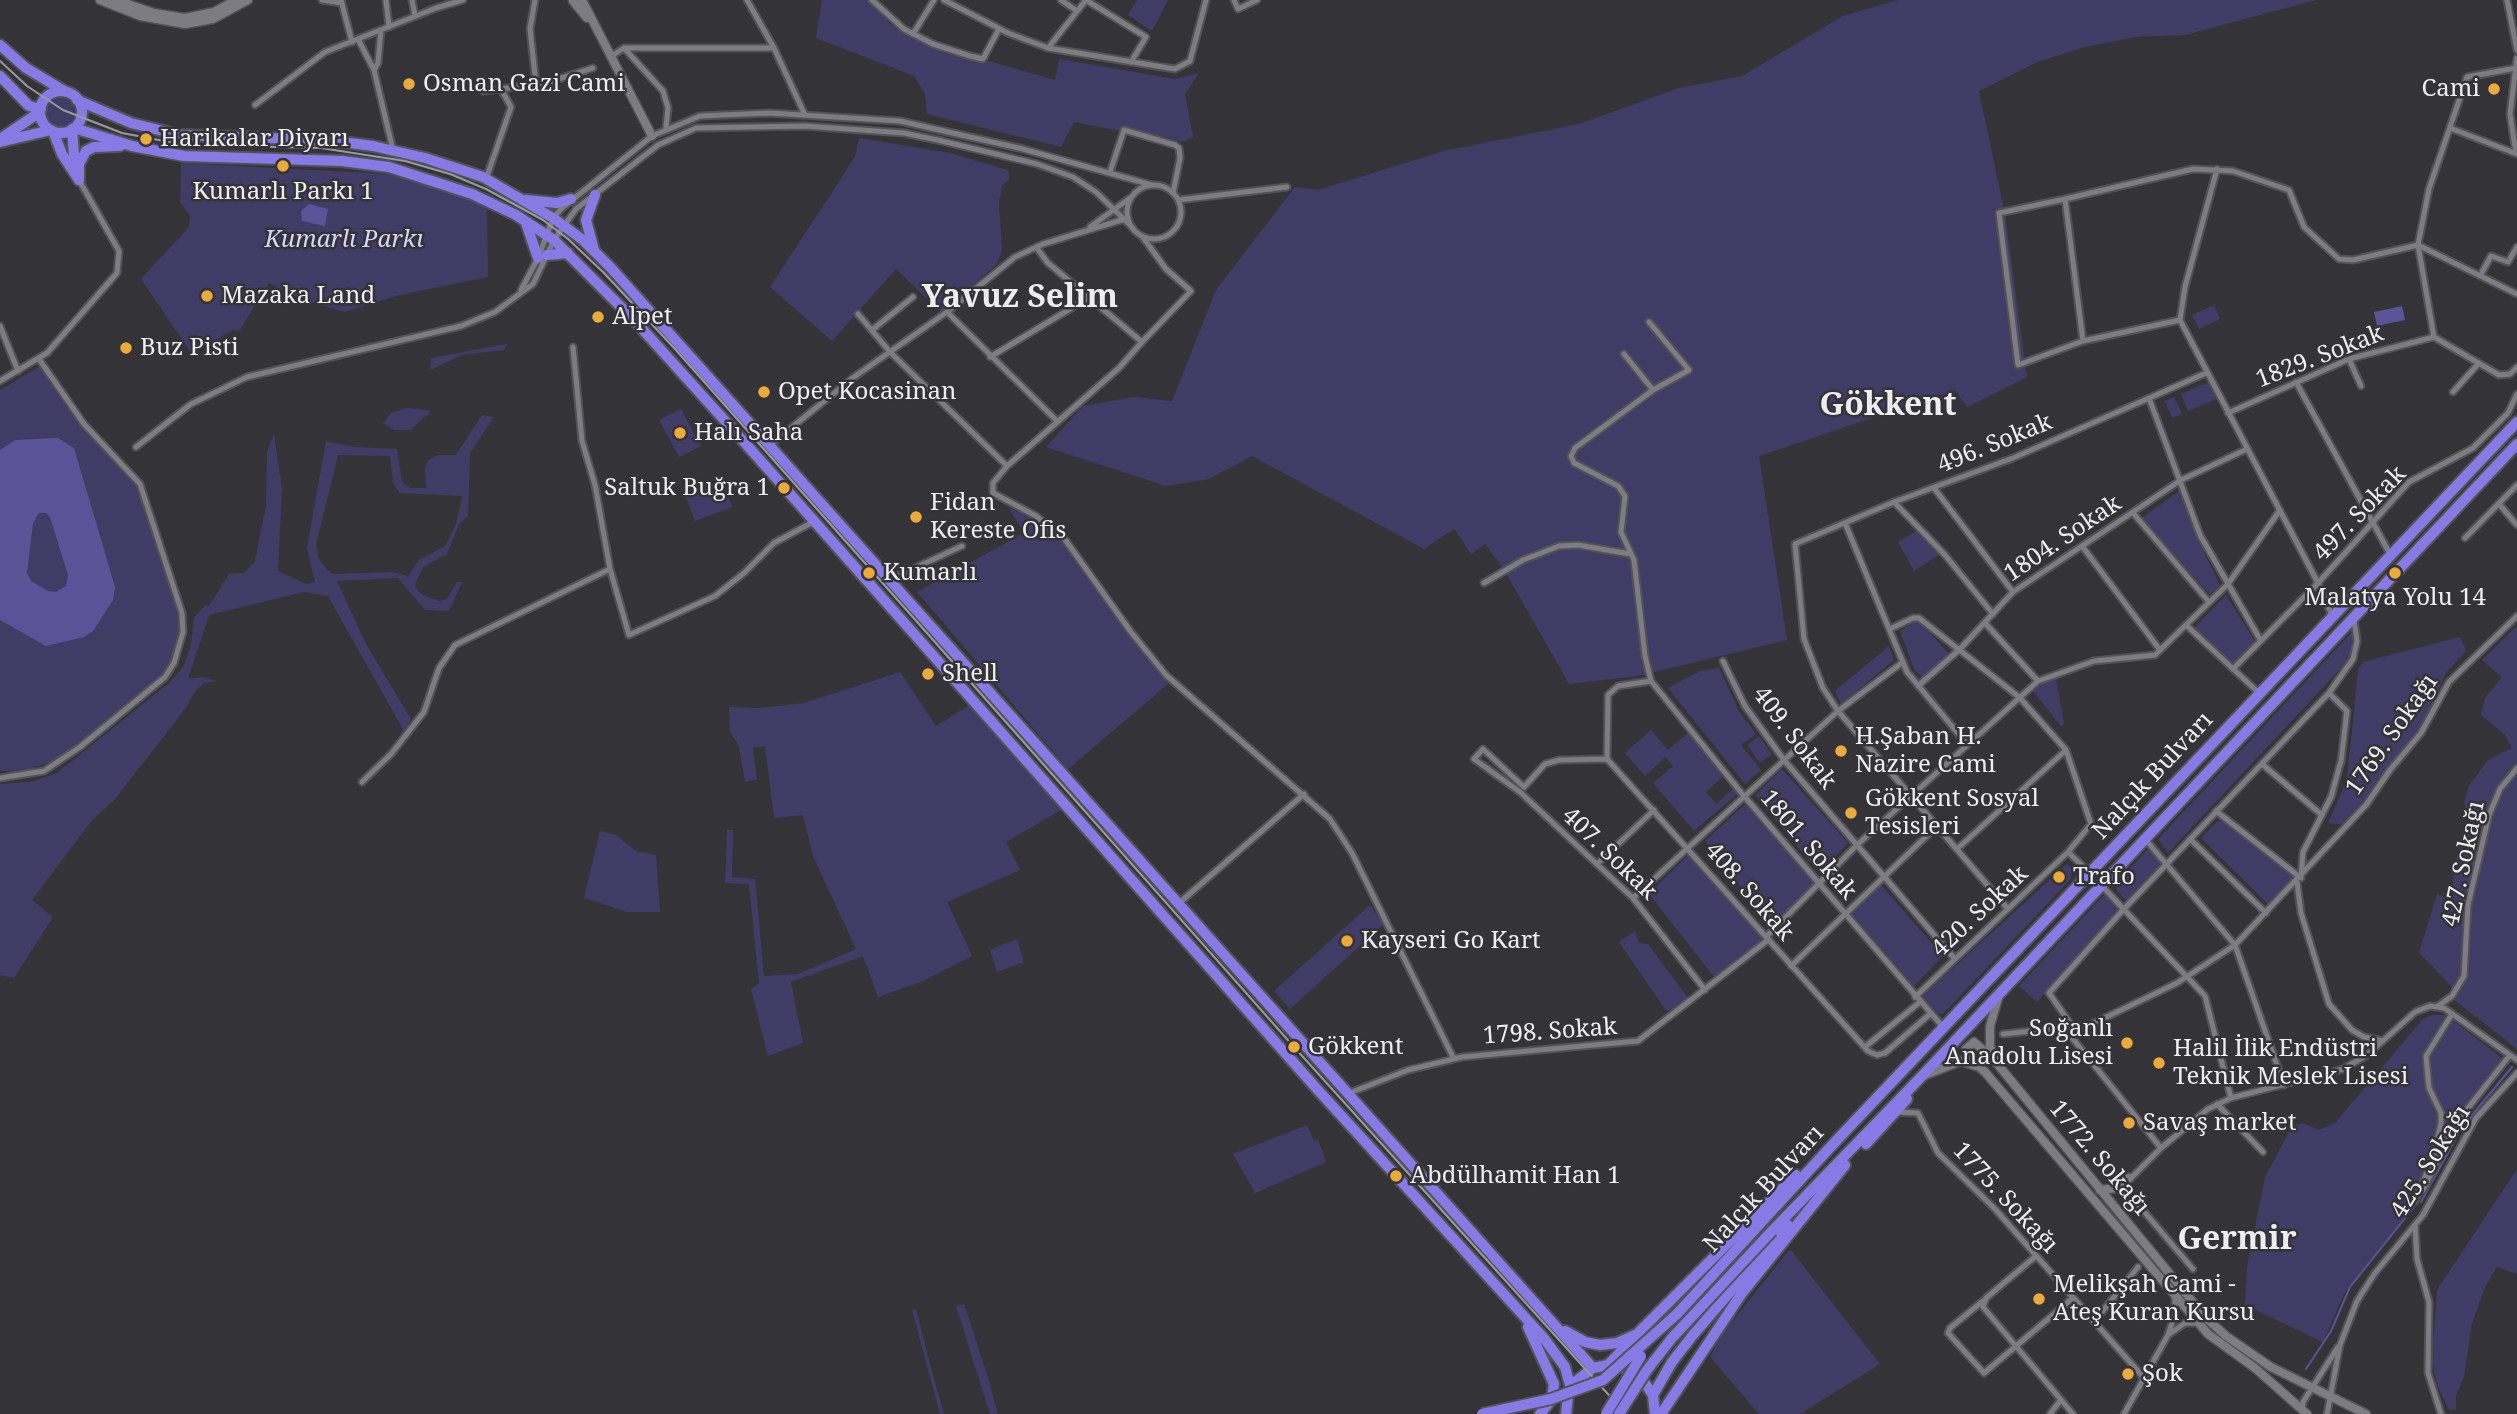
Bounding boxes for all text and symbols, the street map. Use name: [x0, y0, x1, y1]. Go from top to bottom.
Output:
place label: Osman Gazi Cami: [423, 70, 625, 98]
place label: Cami: [2421, 75, 2480, 103]
marker: Osman Gazi Cami: [401, 76, 417, 92]
marker: Cami: [2486, 81, 2502, 97]
place label: Harikalar Diyarı: [160, 125, 349, 153]
marker: Harikalar Diyarı: [138, 131, 154, 147]
marker: Kumarlı Parkı 1: [275, 158, 291, 174]
place label: Kumarlı Parkı 1: [192, 178, 374, 206]
park label: Kumarlı Parkı: [264, 226, 424, 254]
district label: Yavuz Selim: [922, 279, 1118, 317]
place label: Mazaka Land: [221, 282, 375, 310]
marker: Mazaka Land: [199, 288, 215, 304]
place label: Alpet: [612, 303, 672, 331]
marker: Alpet: [590, 309, 606, 325]
street label: 1829. Sokak: [2252, 319, 2388, 395]
place label: Buz Pisti: [140, 334, 239, 362]
marker: Buz Pisti: [118, 340, 134, 356]
place label: Opet Kocasinan: [778, 378, 957, 406]
marker: Opet Kocasinan: [756, 384, 772, 400]
district label: Gökkent: [1819, 387, 1957, 425]
street label: 496. Sokak: [1934, 408, 2056, 480]
place label: Halı Saha: [694, 419, 803, 447]
marker: Halı Saha: [672, 425, 688, 441]
street label: 497. Sokak: [2308, 460, 2412, 568]
place label: Saltuk Buğra 1: [604, 474, 770, 502]
marker: Saltuk Buğra 1: [776, 480, 792, 496]
place label: Fidan Kereste Ofis: [930, 489, 1066, 545]
street label: 1804. Sokak: [1999, 489, 2127, 589]
marker: Fidan Kereste Ofis: [908, 509, 924, 525]
place label: Kumarlı: [883, 559, 977, 587]
marker: Kumarlı: [861, 565, 877, 581]
marker: Malatya Yolu 14: [2387, 565, 2403, 581]
place label: Malatya Yolu 14: [2304, 584, 2486, 612]
place label: Shell: [942, 660, 998, 688]
marker: Shell: [920, 666, 936, 682]
street label: 1769. Sokağı: [2340, 669, 2444, 801]
street label: 409. Sokak: [1746, 681, 1842, 795]
street label: Nalçık Bulvarı: [2087, 706, 2219, 846]
place label: H.Şaban H. Nazire Cami: [1855, 723, 1996, 779]
marker: H.Şaban H. Nazire Cami: [1833, 743, 1849, 759]
street label: 1801. Sokak: [1754, 784, 1862, 906]
place label: Gökkent Sosyal Tesisleri: [1865, 785, 2039, 841]
street label: 427. Sokağı: [2437, 799, 2491, 929]
street label: 407. Sokak: [1555, 802, 1663, 906]
marker: Gökkent Sosyal Tesisleri: [1843, 805, 1859, 821]
street label: 408. Sokak: [1698, 837, 1800, 947]
street label: 420. Sokak: [1926, 860, 2034, 964]
place label: Trafo: [2073, 863, 2135, 891]
marker: Trafo: [2051, 869, 2067, 885]
place label: Kayseri Go Kart: [1361, 927, 1541, 955]
marker: Kayseri Go Kart: [1339, 933, 1355, 949]
street label: 1798. Sokak: [1482, 1013, 1618, 1051]
place label: Soğanlı Anadolu Lisesi: [1945, 1015, 2113, 1071]
place label: Gökkent: [1308, 1033, 1403, 1061]
marker: Soğanlı Anadolu Lisesi: [2119, 1035, 2135, 1051]
place label: Halil İlik Endüstri Teknik Meslek Lisesi: [2173, 1035, 2408, 1091]
marker: Gökkent: [1286, 1039, 1302, 1055]
marker: Halil İlik Endüstri Teknik Meslek Lisesi: [2151, 1055, 2167, 1071]
street label: 1772. Sokağı: [2043, 1095, 2155, 1221]
street label: 425. Sokağı: [2385, 1100, 2477, 1224]
place label: Savaş market: [2143, 1109, 2296, 1137]
marker: Savaş market: [2121, 1115, 2137, 1131]
street label: Nalçık Bulvarı: [1698, 1119, 1830, 1259]
street label: 1775. Sokağı: [1946, 1137, 2064, 1259]
place label: Abdülhamit Han 1: [1410, 1162, 1621, 1190]
marker: Abdülhamit Han 1: [1388, 1168, 1404, 1184]
district label: Germir: [2177, 1221, 2297, 1259]
place label: Melikşah Cami - Ateş Kuran Kursu: [2053, 1271, 2255, 1327]
marker: Melikşah Cami - Ateş Kuran Kursu: [2031, 1291, 2047, 1307]
place label: Şok: [2142, 1360, 2183, 1388]
marker: Şok: [2120, 1366, 2136, 1382]

